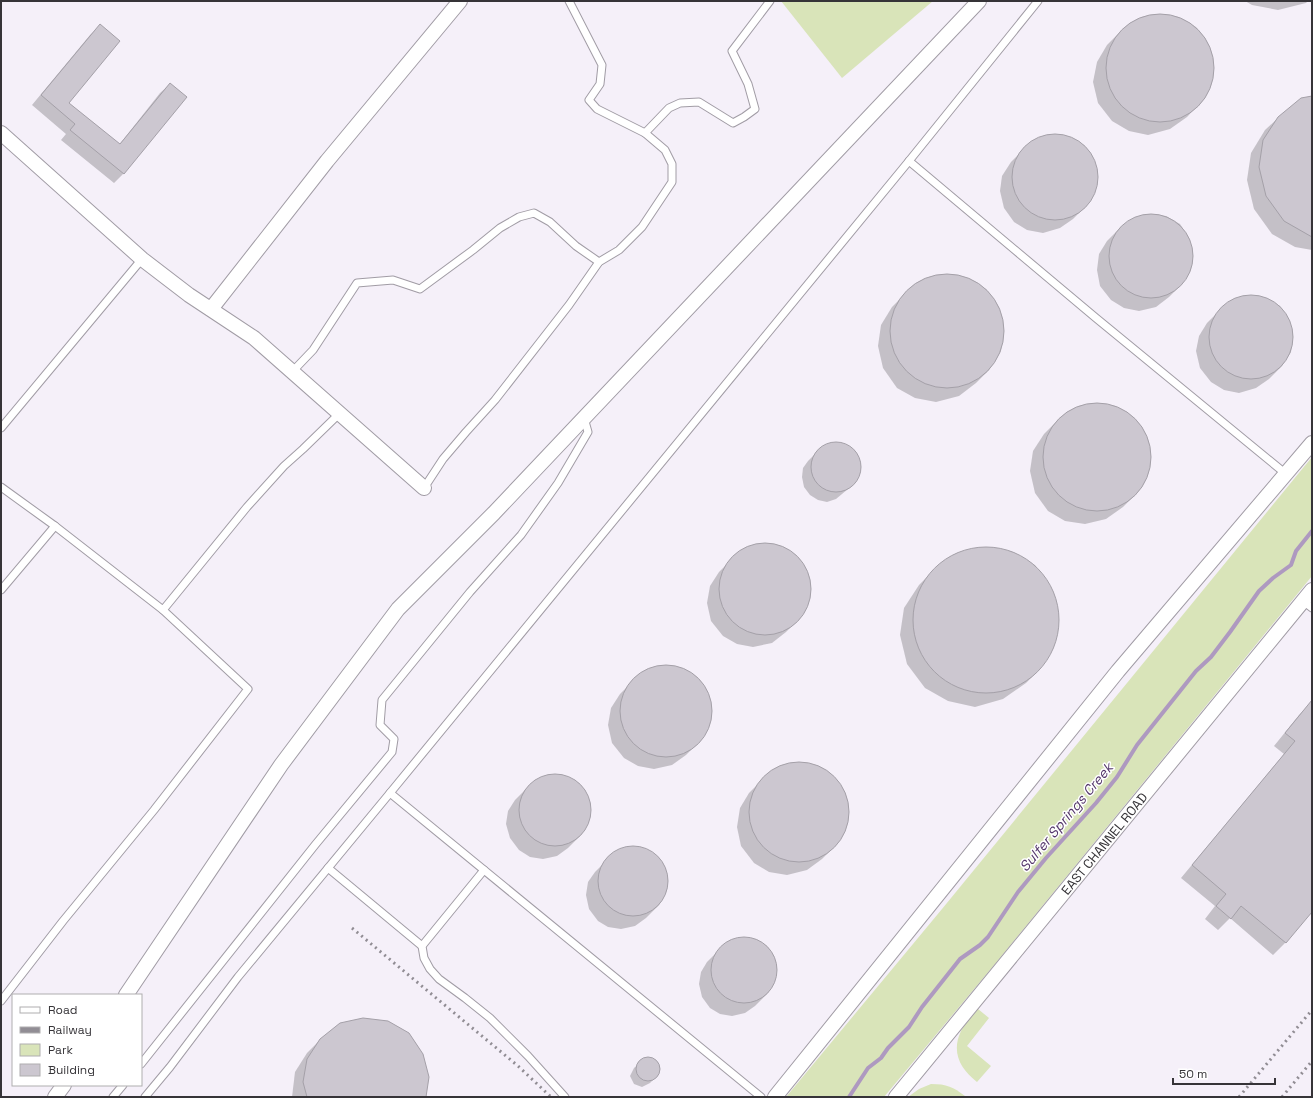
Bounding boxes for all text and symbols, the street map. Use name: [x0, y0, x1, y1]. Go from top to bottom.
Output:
water label: Sulfer Springs Creek: [1015, 758, 1118, 875]
street label: EAST CHANNEL ROAD: [1057, 789, 1151, 898]
legend: [12, 994, 142, 1086]
text: Road: [48, 1002, 77, 1018]
text: Railway: [48, 1022, 92, 1038]
text: Park: [48, 1042, 73, 1058]
scale bar: [1173, 1060, 1275, 1086]
text: Building: [48, 1062, 95, 1078]
text: 50 m: [1179, 1066, 1207, 1082]

